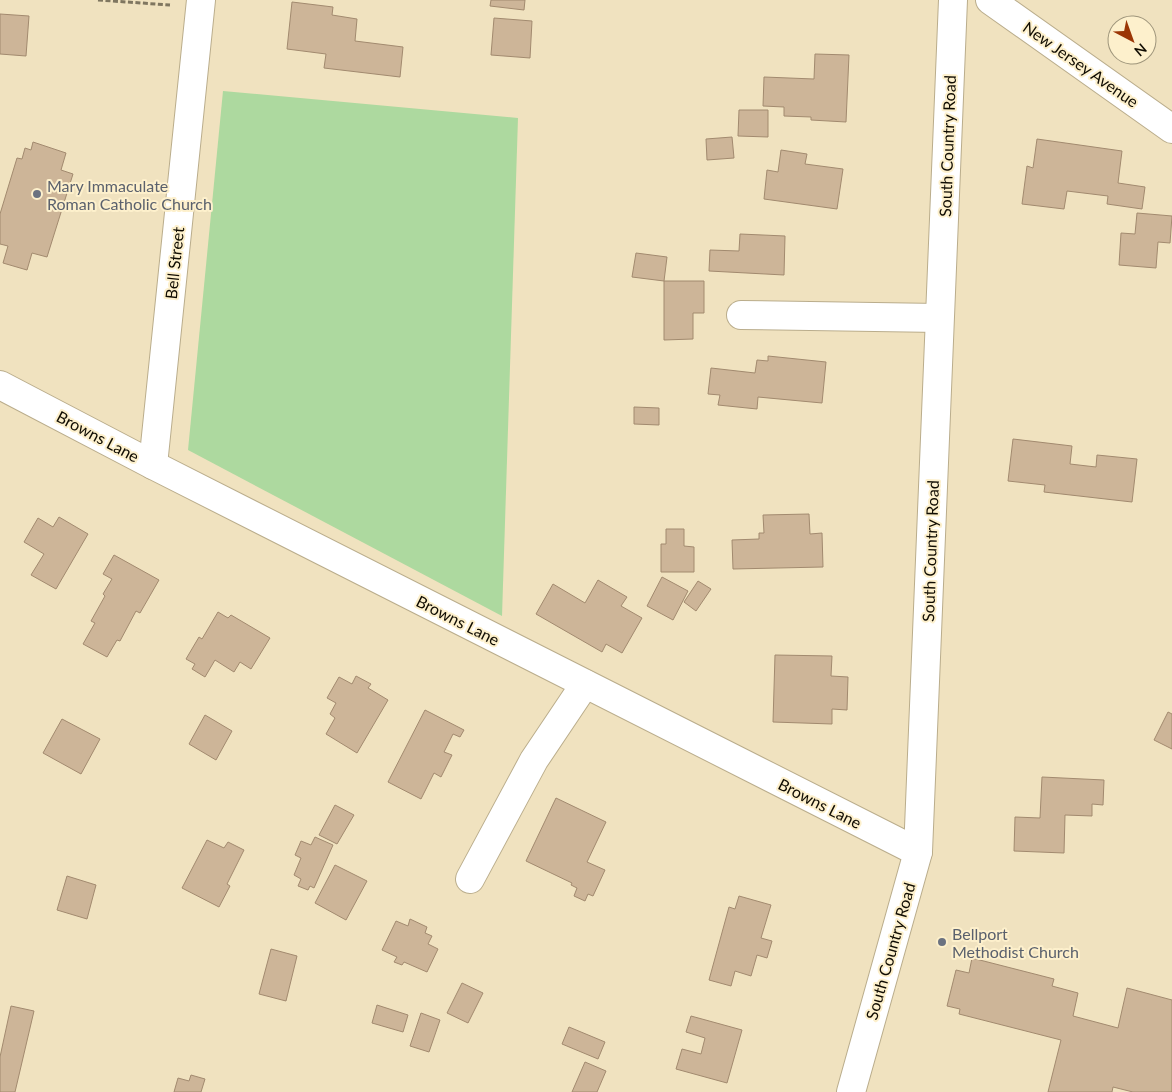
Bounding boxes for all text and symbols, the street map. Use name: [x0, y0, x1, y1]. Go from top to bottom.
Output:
north arrow: [1107, 15, 1157, 65]
street label: New Jersey Avenue: [1019, 17, 1143, 111]
street label: South Country Road: [935, 75, 959, 217]
place label: Mary Immaculate Roman Catholic Church: [47, 176, 212, 213]
marker: Mary Immaculate Roman Catholic Church: [31, 188, 43, 200]
street label: Bell Street: [161, 226, 187, 300]
street label: Browns Lane: [54, 406, 142, 466]
street label: South Country Road: [918, 480, 942, 622]
street label: Browns Lane: [413, 591, 503, 649]
street label: Browns Lane: [775, 774, 865, 832]
street label: South Country Road: [861, 880, 919, 1022]
place label: Bellport Methodist Church: [952, 924, 1079, 961]
marker: Bellport Methodist Church: [936, 936, 948, 948]

